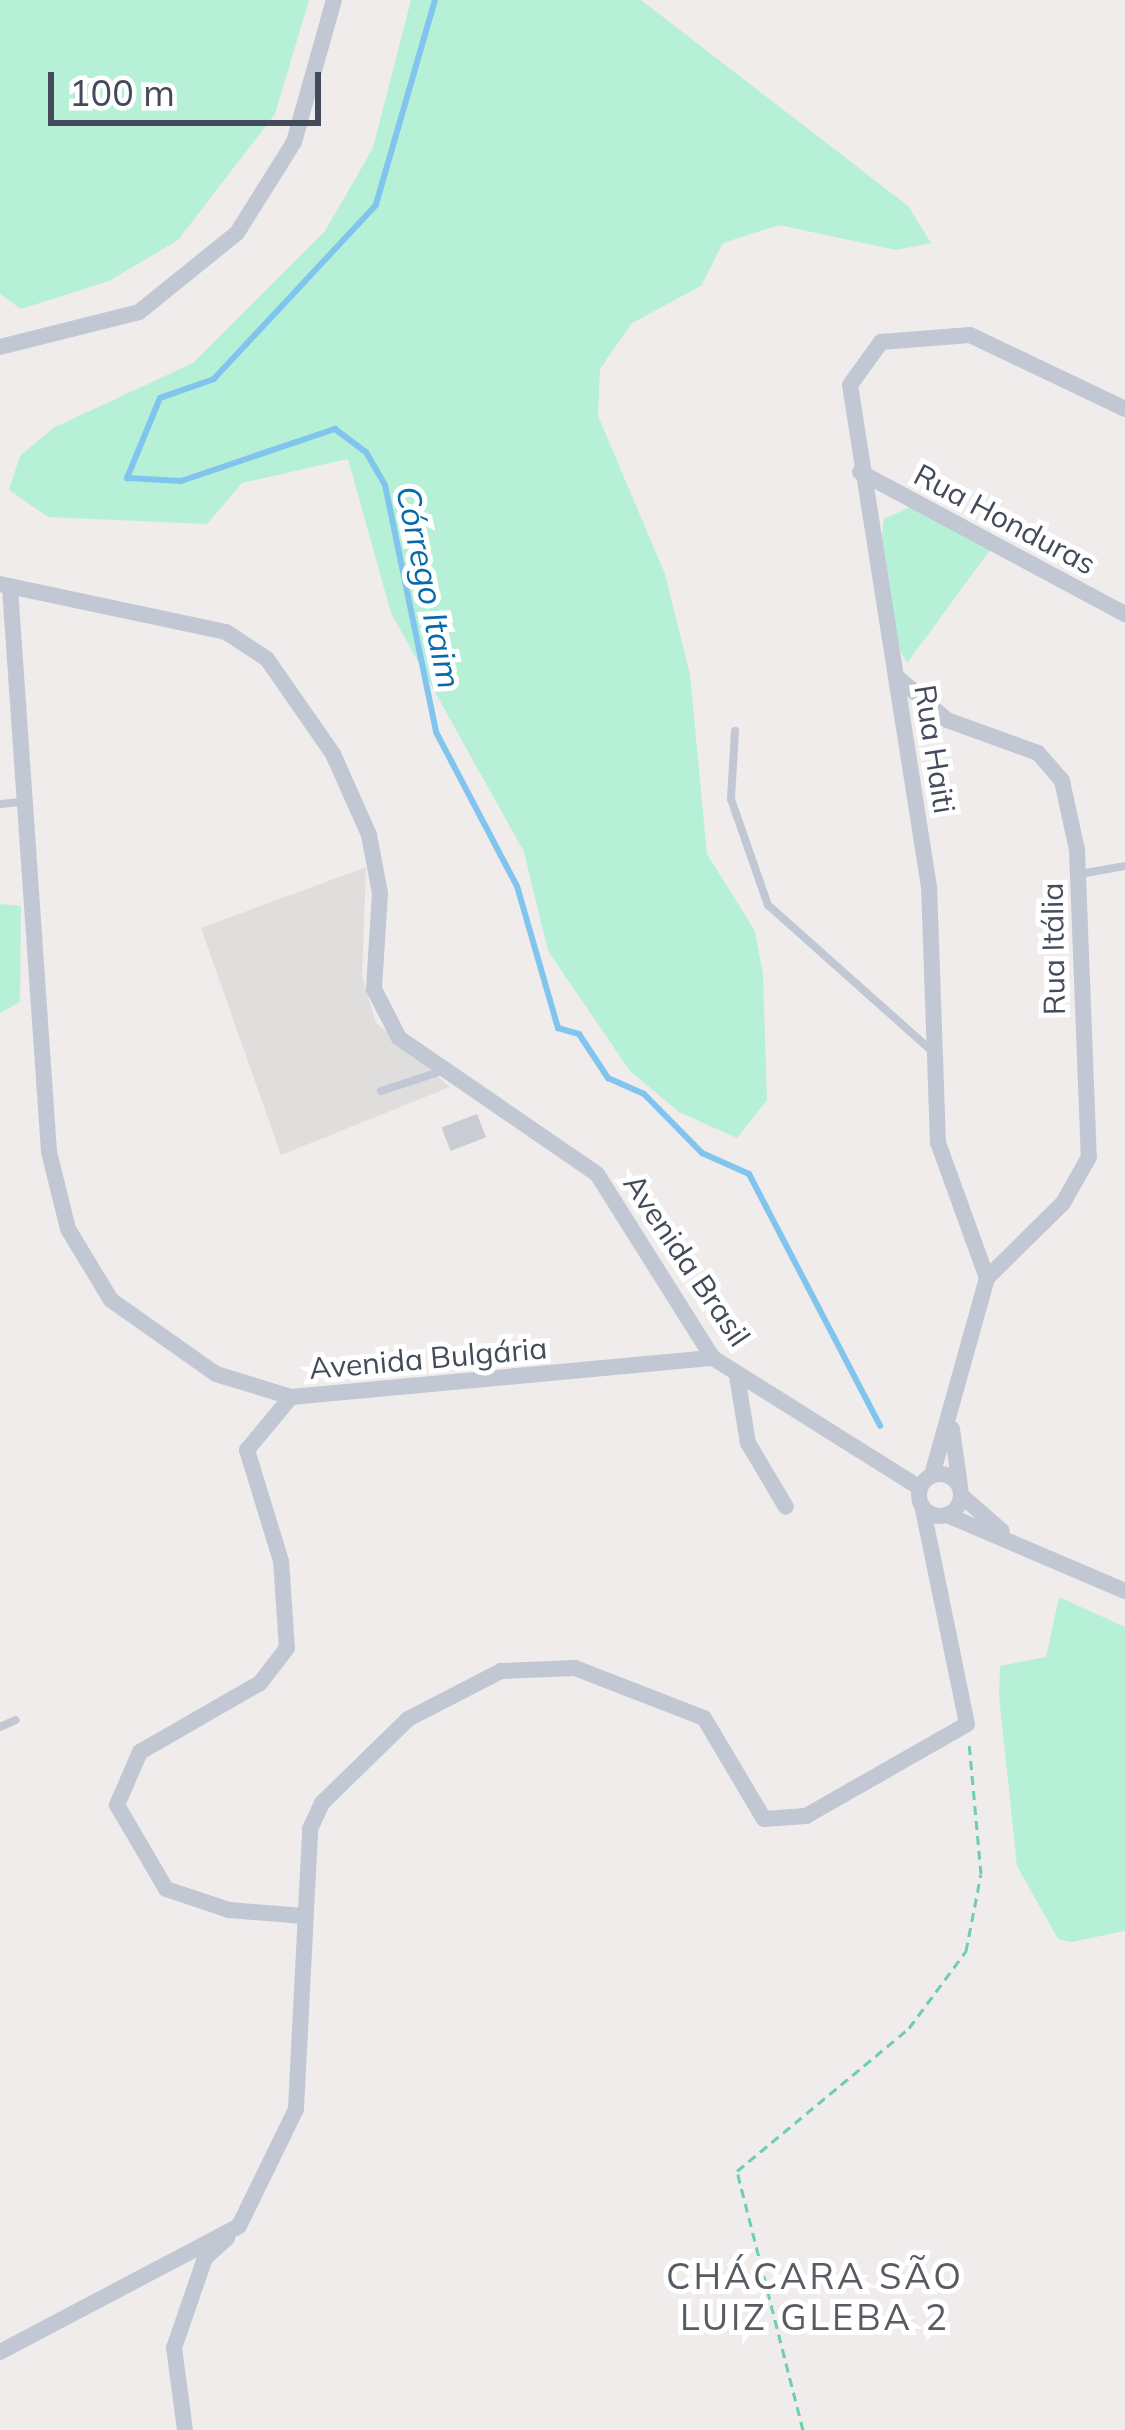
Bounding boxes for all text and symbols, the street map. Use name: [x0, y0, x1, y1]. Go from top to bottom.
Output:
scale bar: [54, 48, 327, 122]
text: 100 m: [69, 70, 175, 115]
street label: Rua Honduras: [908, 456, 1102, 582]
water label: Córrego Itaim: [388, 482, 470, 692]
street label: Rua Haiti: [907, 682, 963, 816]
street label: Rua Itália: [1034, 882, 1072, 1016]
street label: Avenida Brasil: [616, 1167, 758, 1353]
street label: Avenida Bulgária: [307, 1330, 549, 1386]
district label: CHÁCARA SÃO LUIZ GLEBA 2: [666, 2253, 964, 2338]

